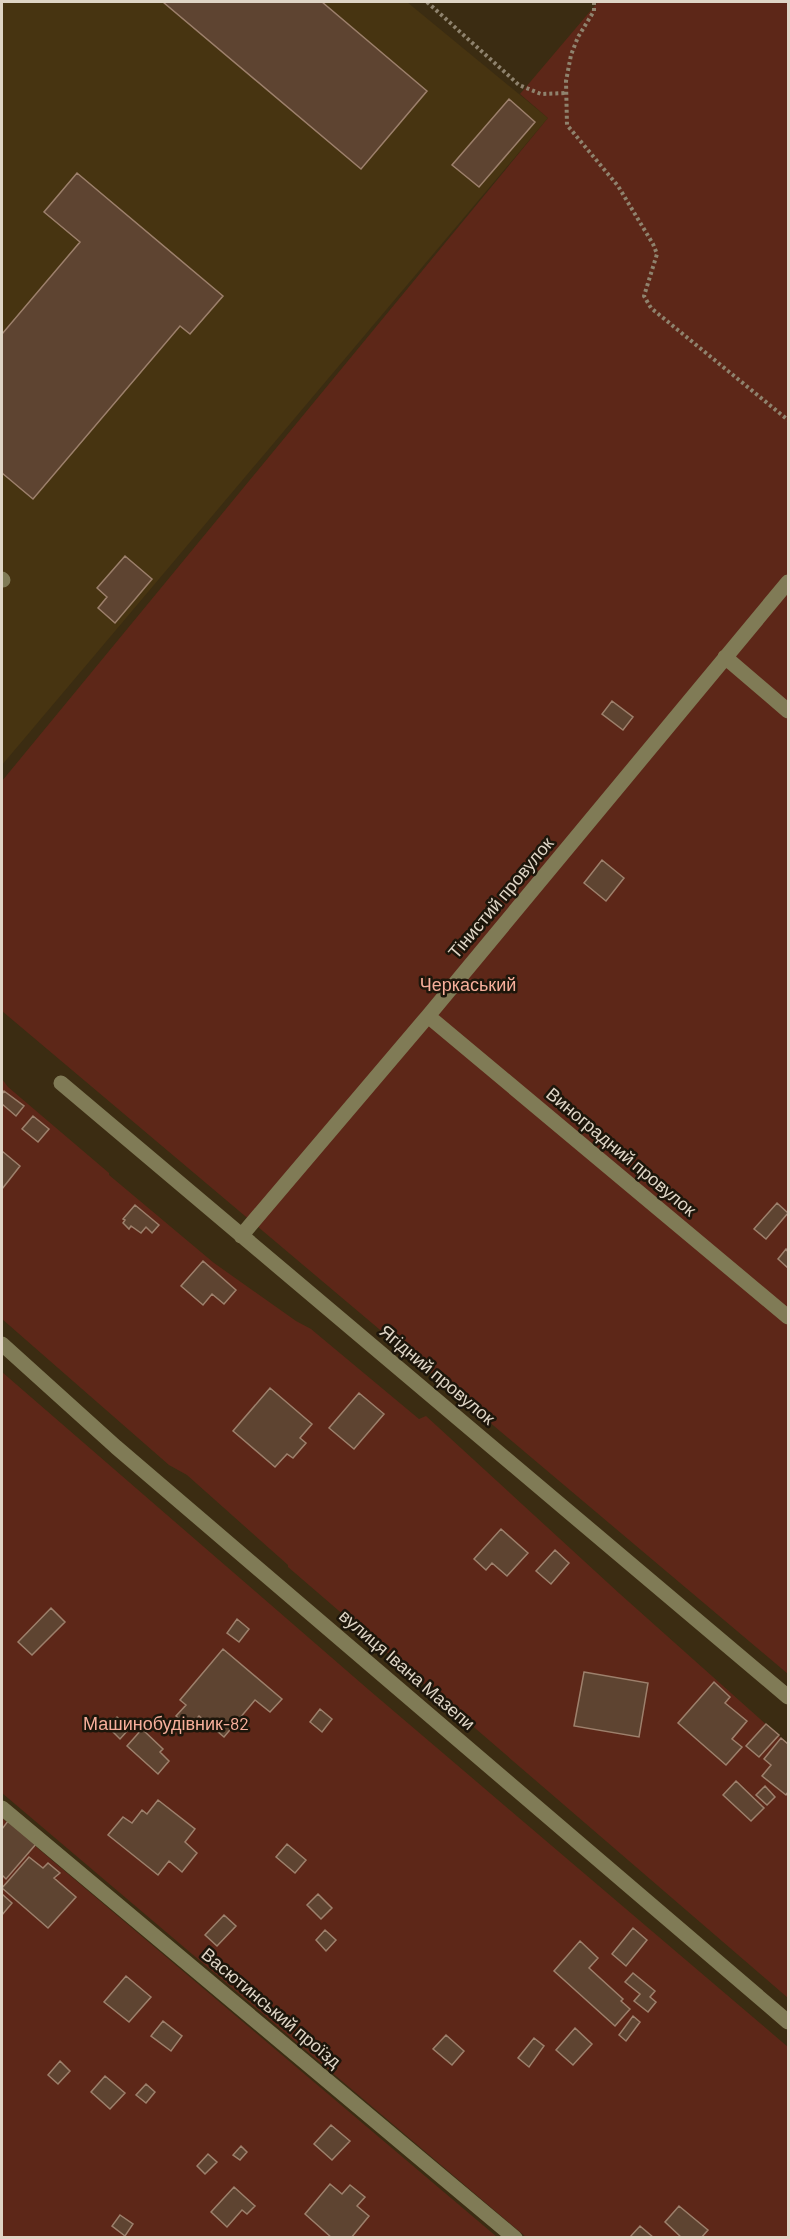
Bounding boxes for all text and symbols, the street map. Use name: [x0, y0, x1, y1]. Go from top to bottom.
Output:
street label: Тінистий провулок: [443, 832, 558, 963]
park label: Черкаський: [420, 973, 516, 995]
street label: Виноградний провулок: [542, 1082, 701, 1220]
street label: Ягідний провулок: [375, 1320, 500, 1429]
street label: вулиця Івана Мазепи: [335, 1604, 480, 1734]
park label: Машинобудівник-82: [83, 1712, 249, 1734]
street label: Васютинський проїзд: [197, 1942, 346, 2072]

